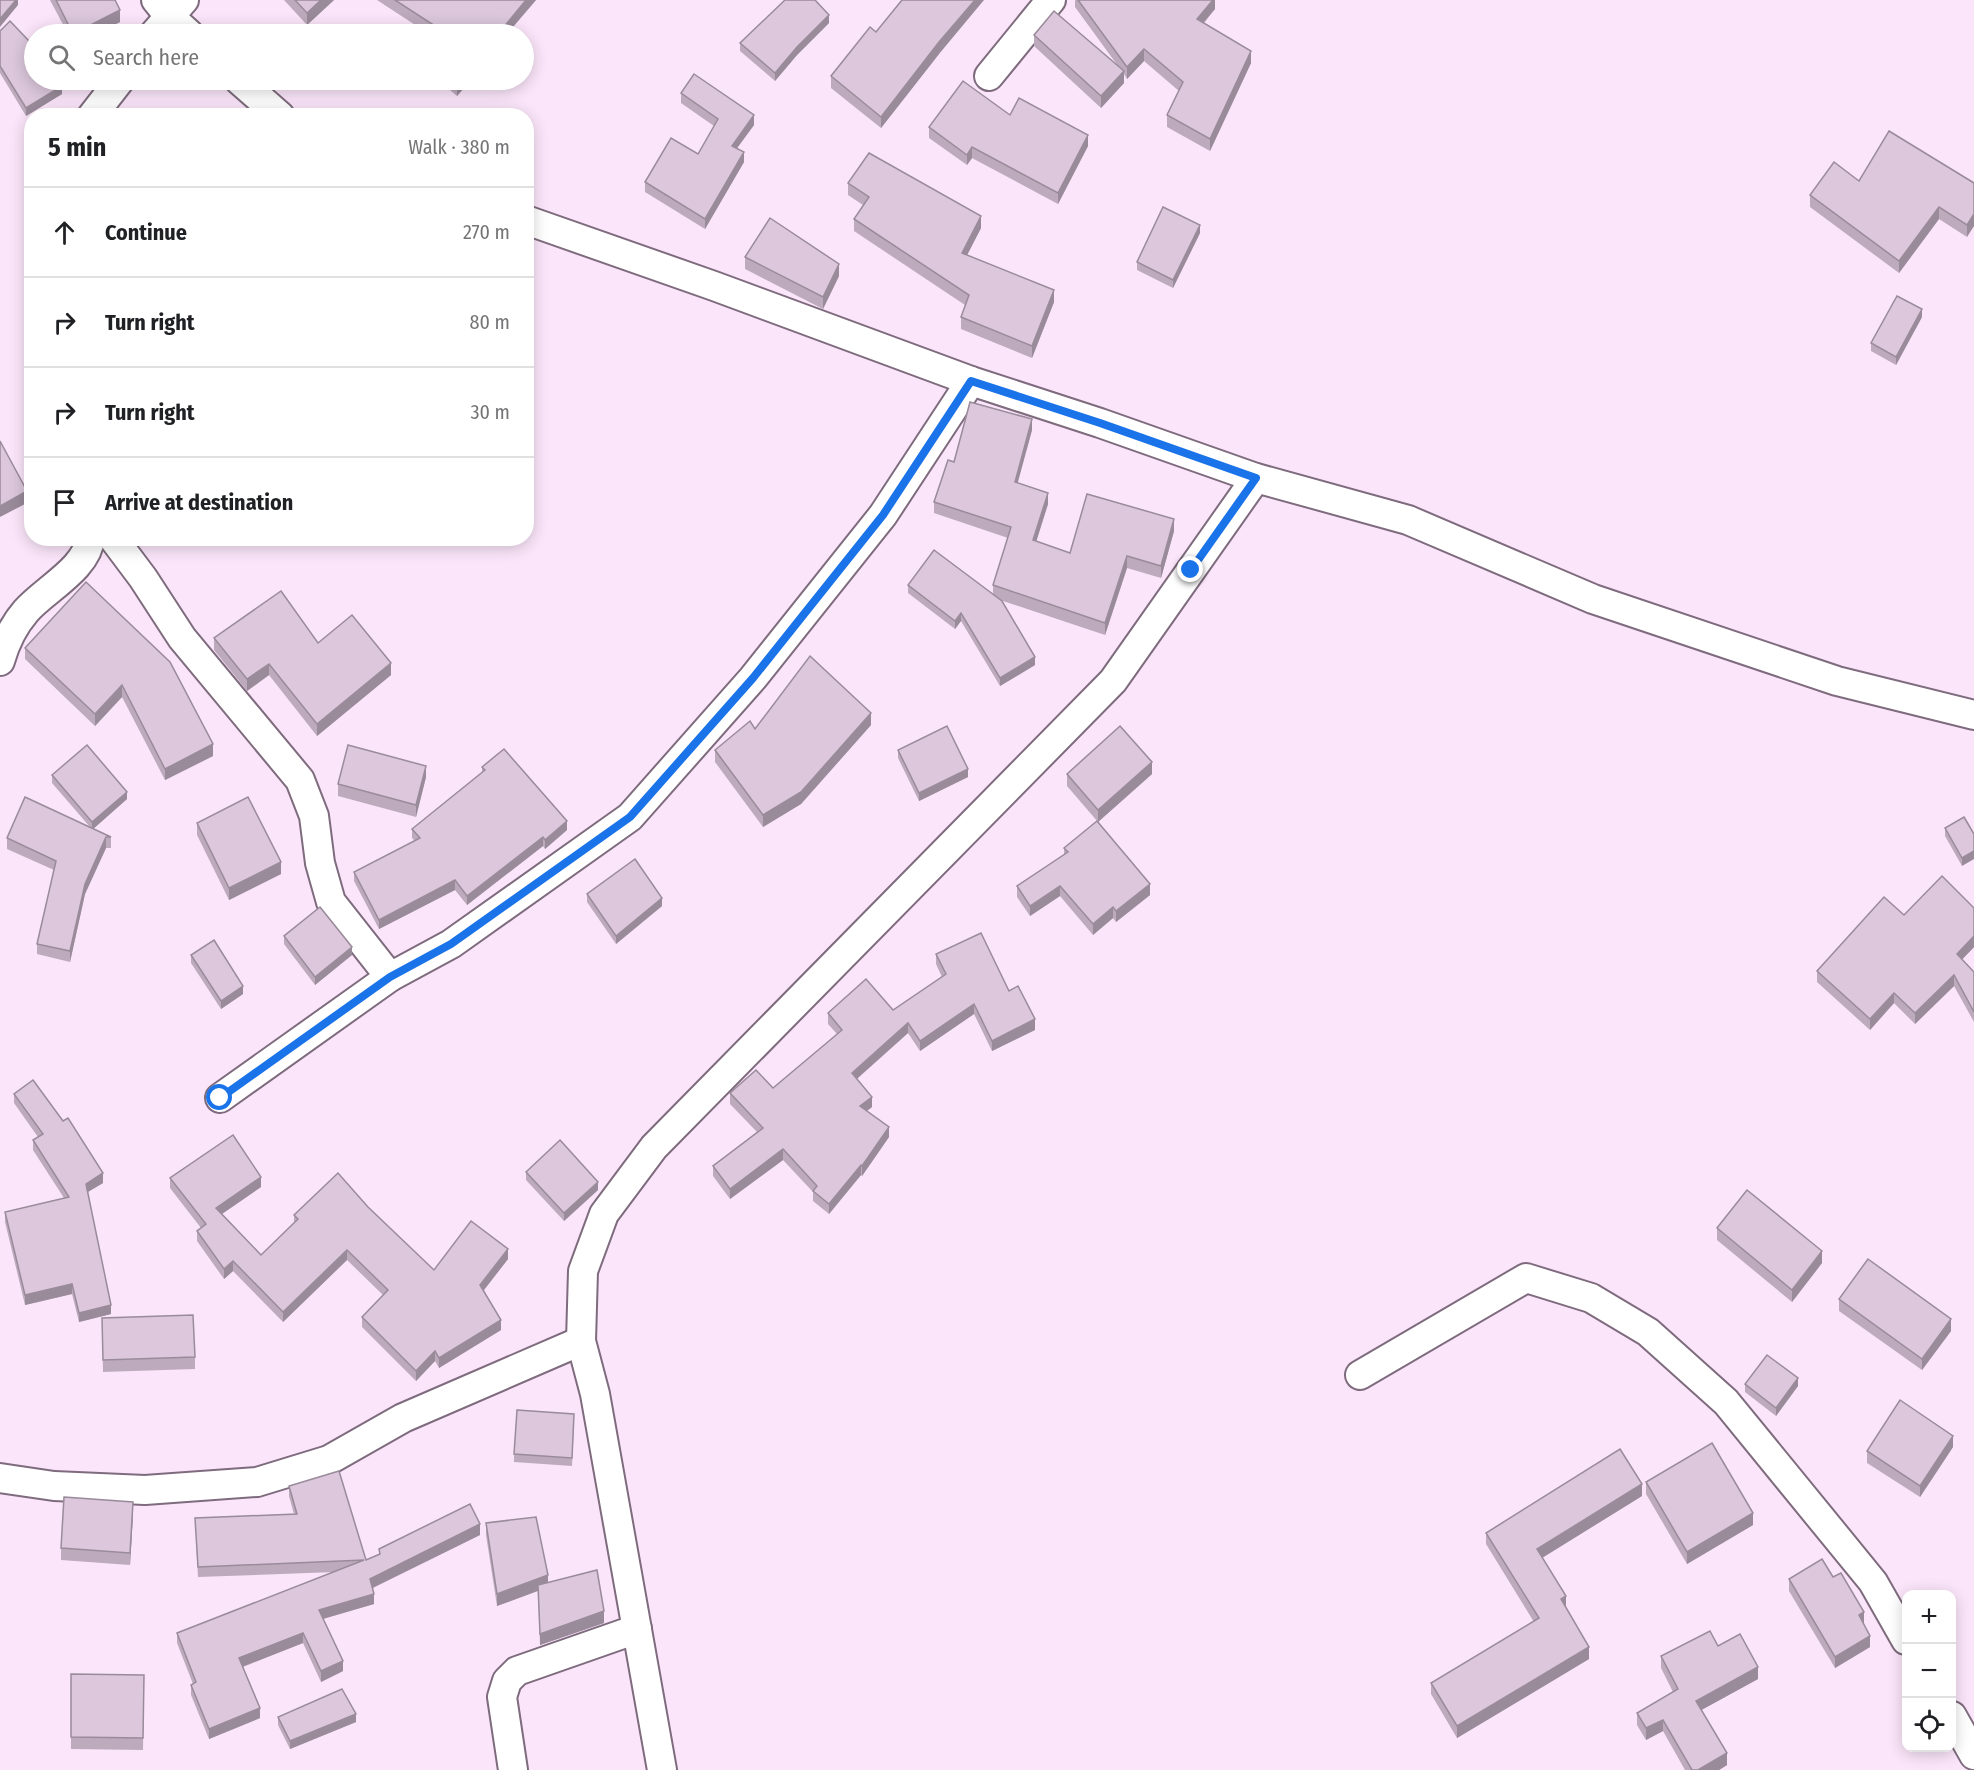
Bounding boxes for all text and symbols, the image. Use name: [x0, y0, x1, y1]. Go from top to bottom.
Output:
search box: [24, 24, 534, 90]
icon: search: [45, 41, 78, 74]
text: Search here: [93, 44, 199, 71]
text: 5 min: [48, 132, 106, 163]
text: Walk · 380 m: [408, 135, 510, 159]
icon: ahead: [48, 216, 81, 249]
text: Continue: [105, 219, 187, 246]
text: 270 m: [463, 220, 510, 244]
icon: right: [48, 306, 81, 339]
text: Turn right: [105, 309, 194, 336]
text: 80 m: [470, 310, 510, 334]
icon: right: [48, 396, 81, 429]
text: Turn right: [105, 399, 194, 426]
text: 30 m: [470, 400, 510, 424]
icon: arrive: [48, 486, 81, 519]
text: Arrive at destination: [105, 489, 293, 516]
route end: [1177, 556, 1203, 582]
route start: [206, 1084, 232, 1110]
map controls: [1902, 1590, 1956, 1752]
button: +: [1902, 1590, 1956, 1644]
button: −: [1902, 1644, 1956, 1698]
button: locate: [1902, 1698, 1956, 1752]

